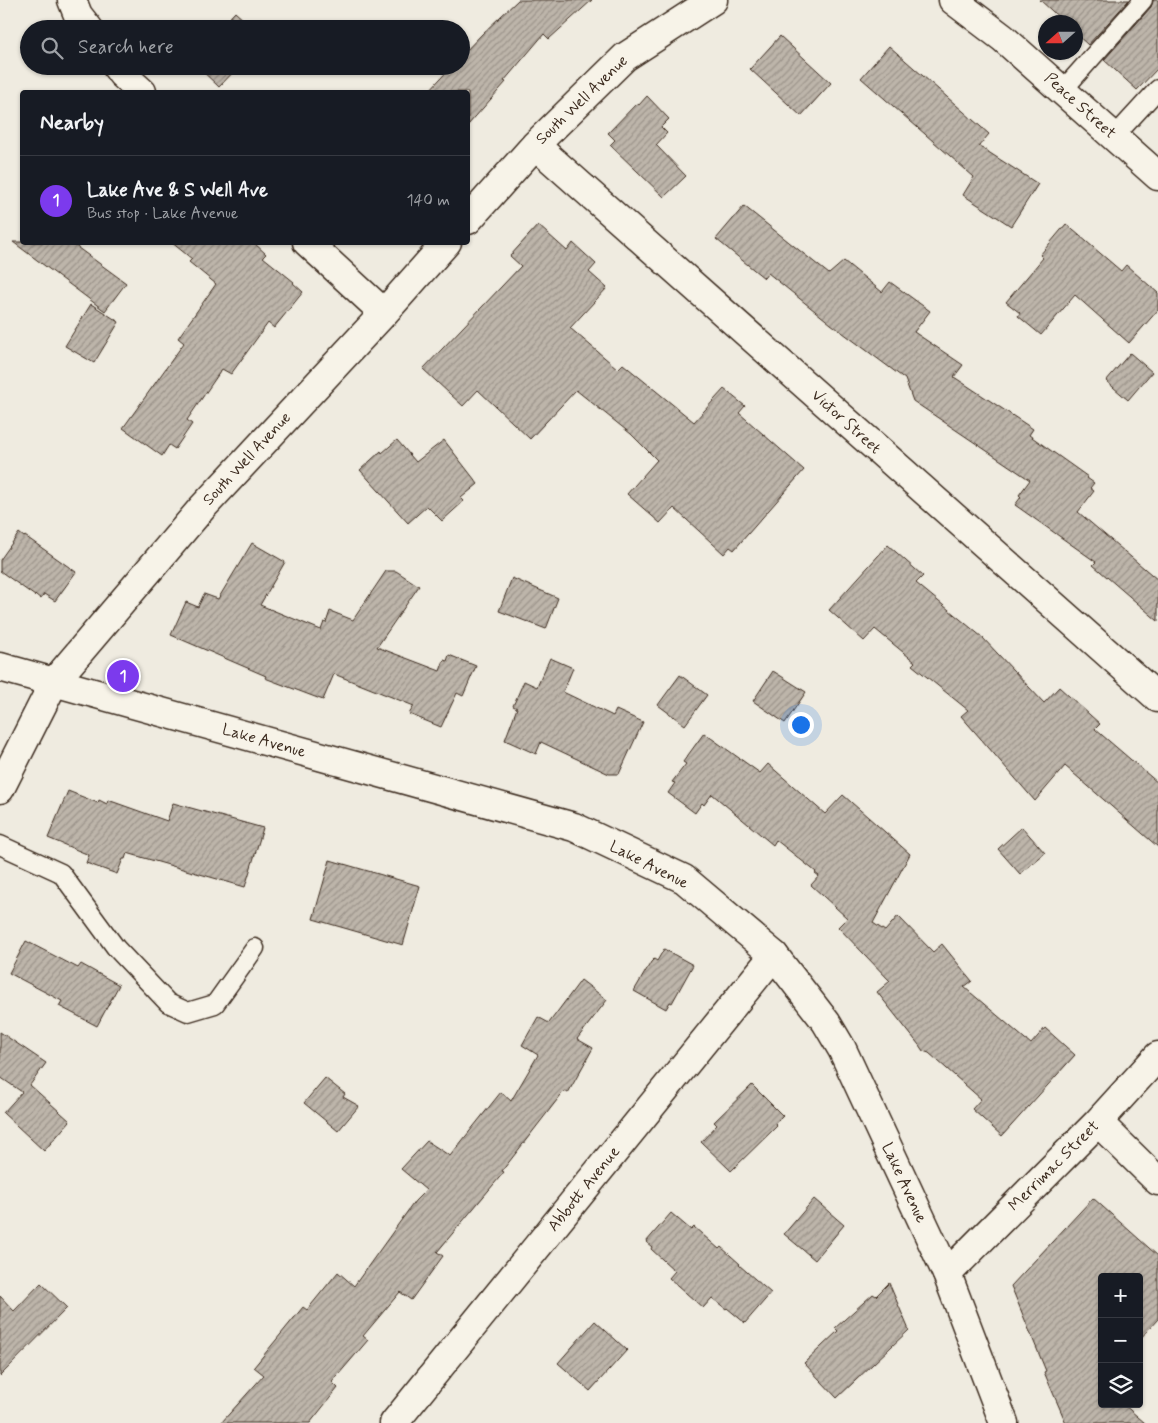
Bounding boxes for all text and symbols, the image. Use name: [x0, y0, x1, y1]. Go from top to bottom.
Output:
north arrow: [1038, 15, 1083, 60]
search box: [20, 20, 470, 75]
icon: search: [38, 34, 66, 62]
text: Search here: [78, 35, 174, 60]
street label: South Well Avenue: [531, 51, 633, 149]
street label: Peace Street: [1040, 68, 1121, 144]
text: Nearby: [40, 109, 104, 137]
text: Lake Ave & S Well Ave: [87, 178, 268, 203]
text: 1: [52, 190, 60, 211]
text: 140 m: [406, 190, 450, 211]
text: Bus stop · Lake Avenue: [87, 203, 238, 224]
street label: Victor Street: [807, 385, 885, 459]
street label: South Well Avenue: [198, 408, 296, 510]
pin: 1: [107, 657, 139, 695]
your location: [788, 712, 814, 738]
street label: Lake Avenue: [220, 719, 309, 763]
street label: Lake Avenue: [606, 836, 693, 894]
street label: Merrimac Street: [1004, 1116, 1104, 1216]
street label: Lake Avenue: [876, 1140, 932, 1227]
street label: Abbott Avenue: [543, 1142, 625, 1236]
map controls: [1098, 1273, 1143, 1408]
button: +: [1098, 1273, 1143, 1318]
button: −: [1098, 1318, 1143, 1363]
button: layers: [1098, 1363, 1143, 1408]

